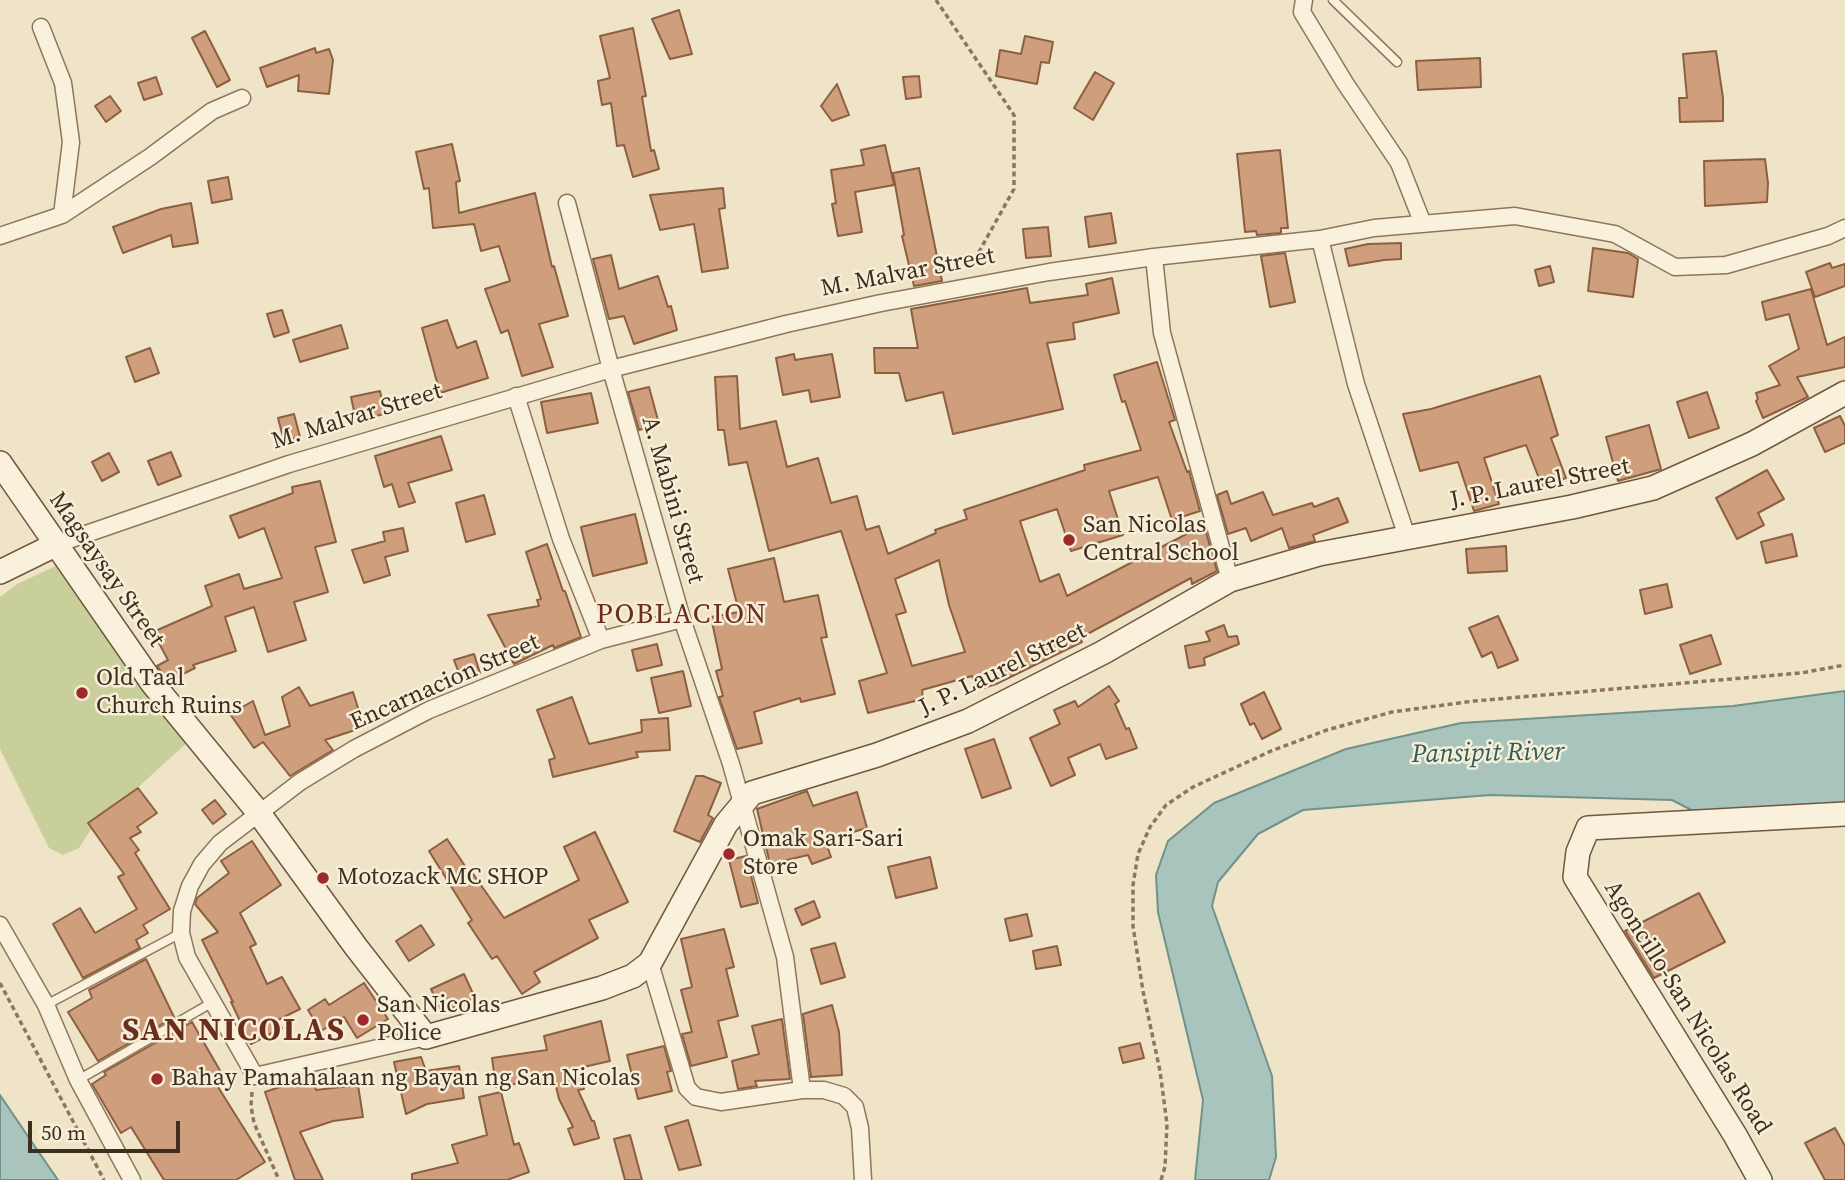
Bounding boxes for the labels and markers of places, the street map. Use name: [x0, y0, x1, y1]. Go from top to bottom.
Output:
place label: San Nicolas Central School: [1083, 512, 1239, 568]
marker: San Nicolas Central School: [1061, 532, 1077, 548]
place label: Old Taal Church Ruins: [96, 665, 242, 721]
marker: Old Taal Church Ruins: [74, 685, 90, 701]
place label: Omak Sari-Sari Store: [743, 826, 903, 882]
marker: Omak Sari-Sari Store: [721, 846, 737, 862]
place label: Motozack MC SHOP: [337, 864, 548, 892]
marker: Motozack MC SHOP: [315, 870, 331, 886]
place label: San Nicolas Police: [377, 992, 501, 1048]
marker: San Nicolas Police: [355, 1012, 371, 1028]
place label: Bahay Pamahalaan ng Bayan ng San Nicolas: [171, 1065, 641, 1093]
marker: Bahay Pamahalaan ng Bayan ng San Nicolas: [149, 1071, 165, 1087]

